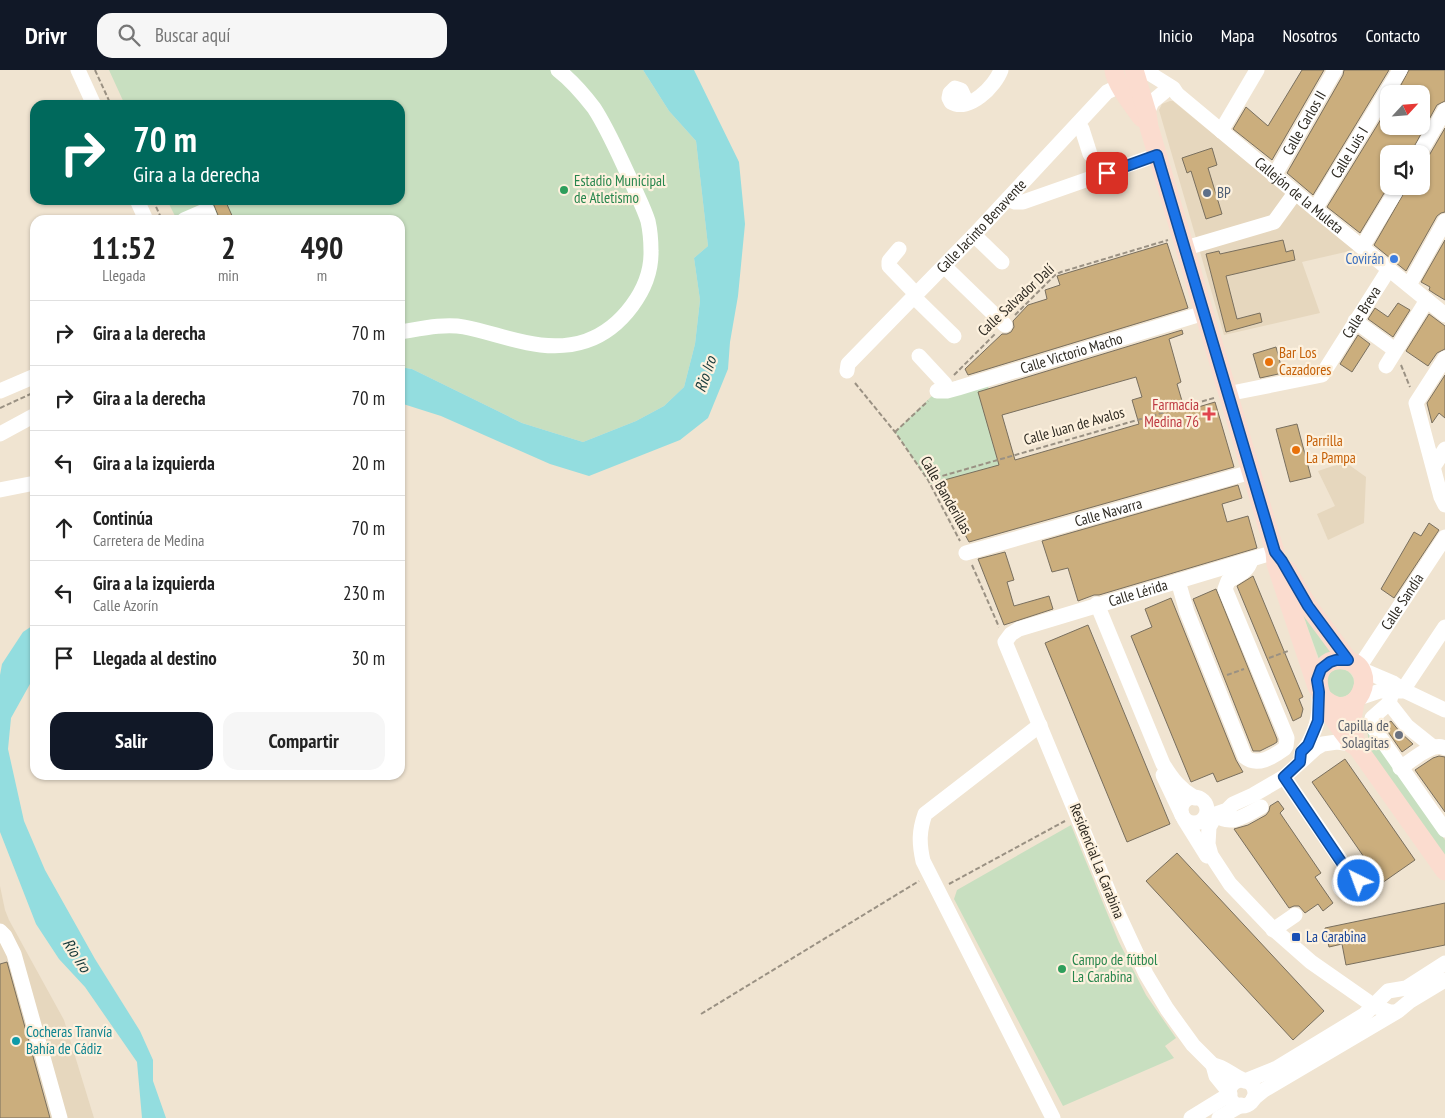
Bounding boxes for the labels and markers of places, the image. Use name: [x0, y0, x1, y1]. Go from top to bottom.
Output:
pin: [1086, 152, 1128, 194]
place label: Estadio Municipal de Atletismo: [574, 171, 666, 207]
place label: BP: [1217, 183, 1231, 202]
marker: Estadio Municipal de Atletismo: [558, 184, 570, 196]
marker: BP: [1201, 187, 1213, 199]
place label: Covirán: [1345, 249, 1384, 268]
marker: Covirán: [1388, 253, 1400, 265]
place label: Bar Los Cazadores: [1279, 343, 1331, 379]
marker: Bar Los Cazadores: [1263, 356, 1275, 368]
place label: Farmacia Medina 76: [1144, 395, 1199, 431]
marker: Farmacia Medina 76: [1203, 408, 1215, 420]
place label: Parrilla La Pampa: [1306, 431, 1356, 467]
marker: Parrilla La Pampa: [1290, 444, 1302, 456]
place label: Capilla de Solagitas: [1338, 716, 1389, 752]
marker: Capilla de Solagitas: [1393, 729, 1405, 741]
place label: La Carabina: [1306, 927, 1366, 946]
marker: La Carabina: [1290, 931, 1302, 943]
place label: Campo de fútbol La Carabina: [1072, 950, 1158, 986]
marker: Campo de fútbol La Carabina: [1056, 963, 1068, 975]
place label: Cocheras Tranvía Bahía de Cádiz: [26, 1022, 112, 1058]
marker: Cocheras Tranvía Bahía de Cádiz: [10, 1035, 22, 1047]

